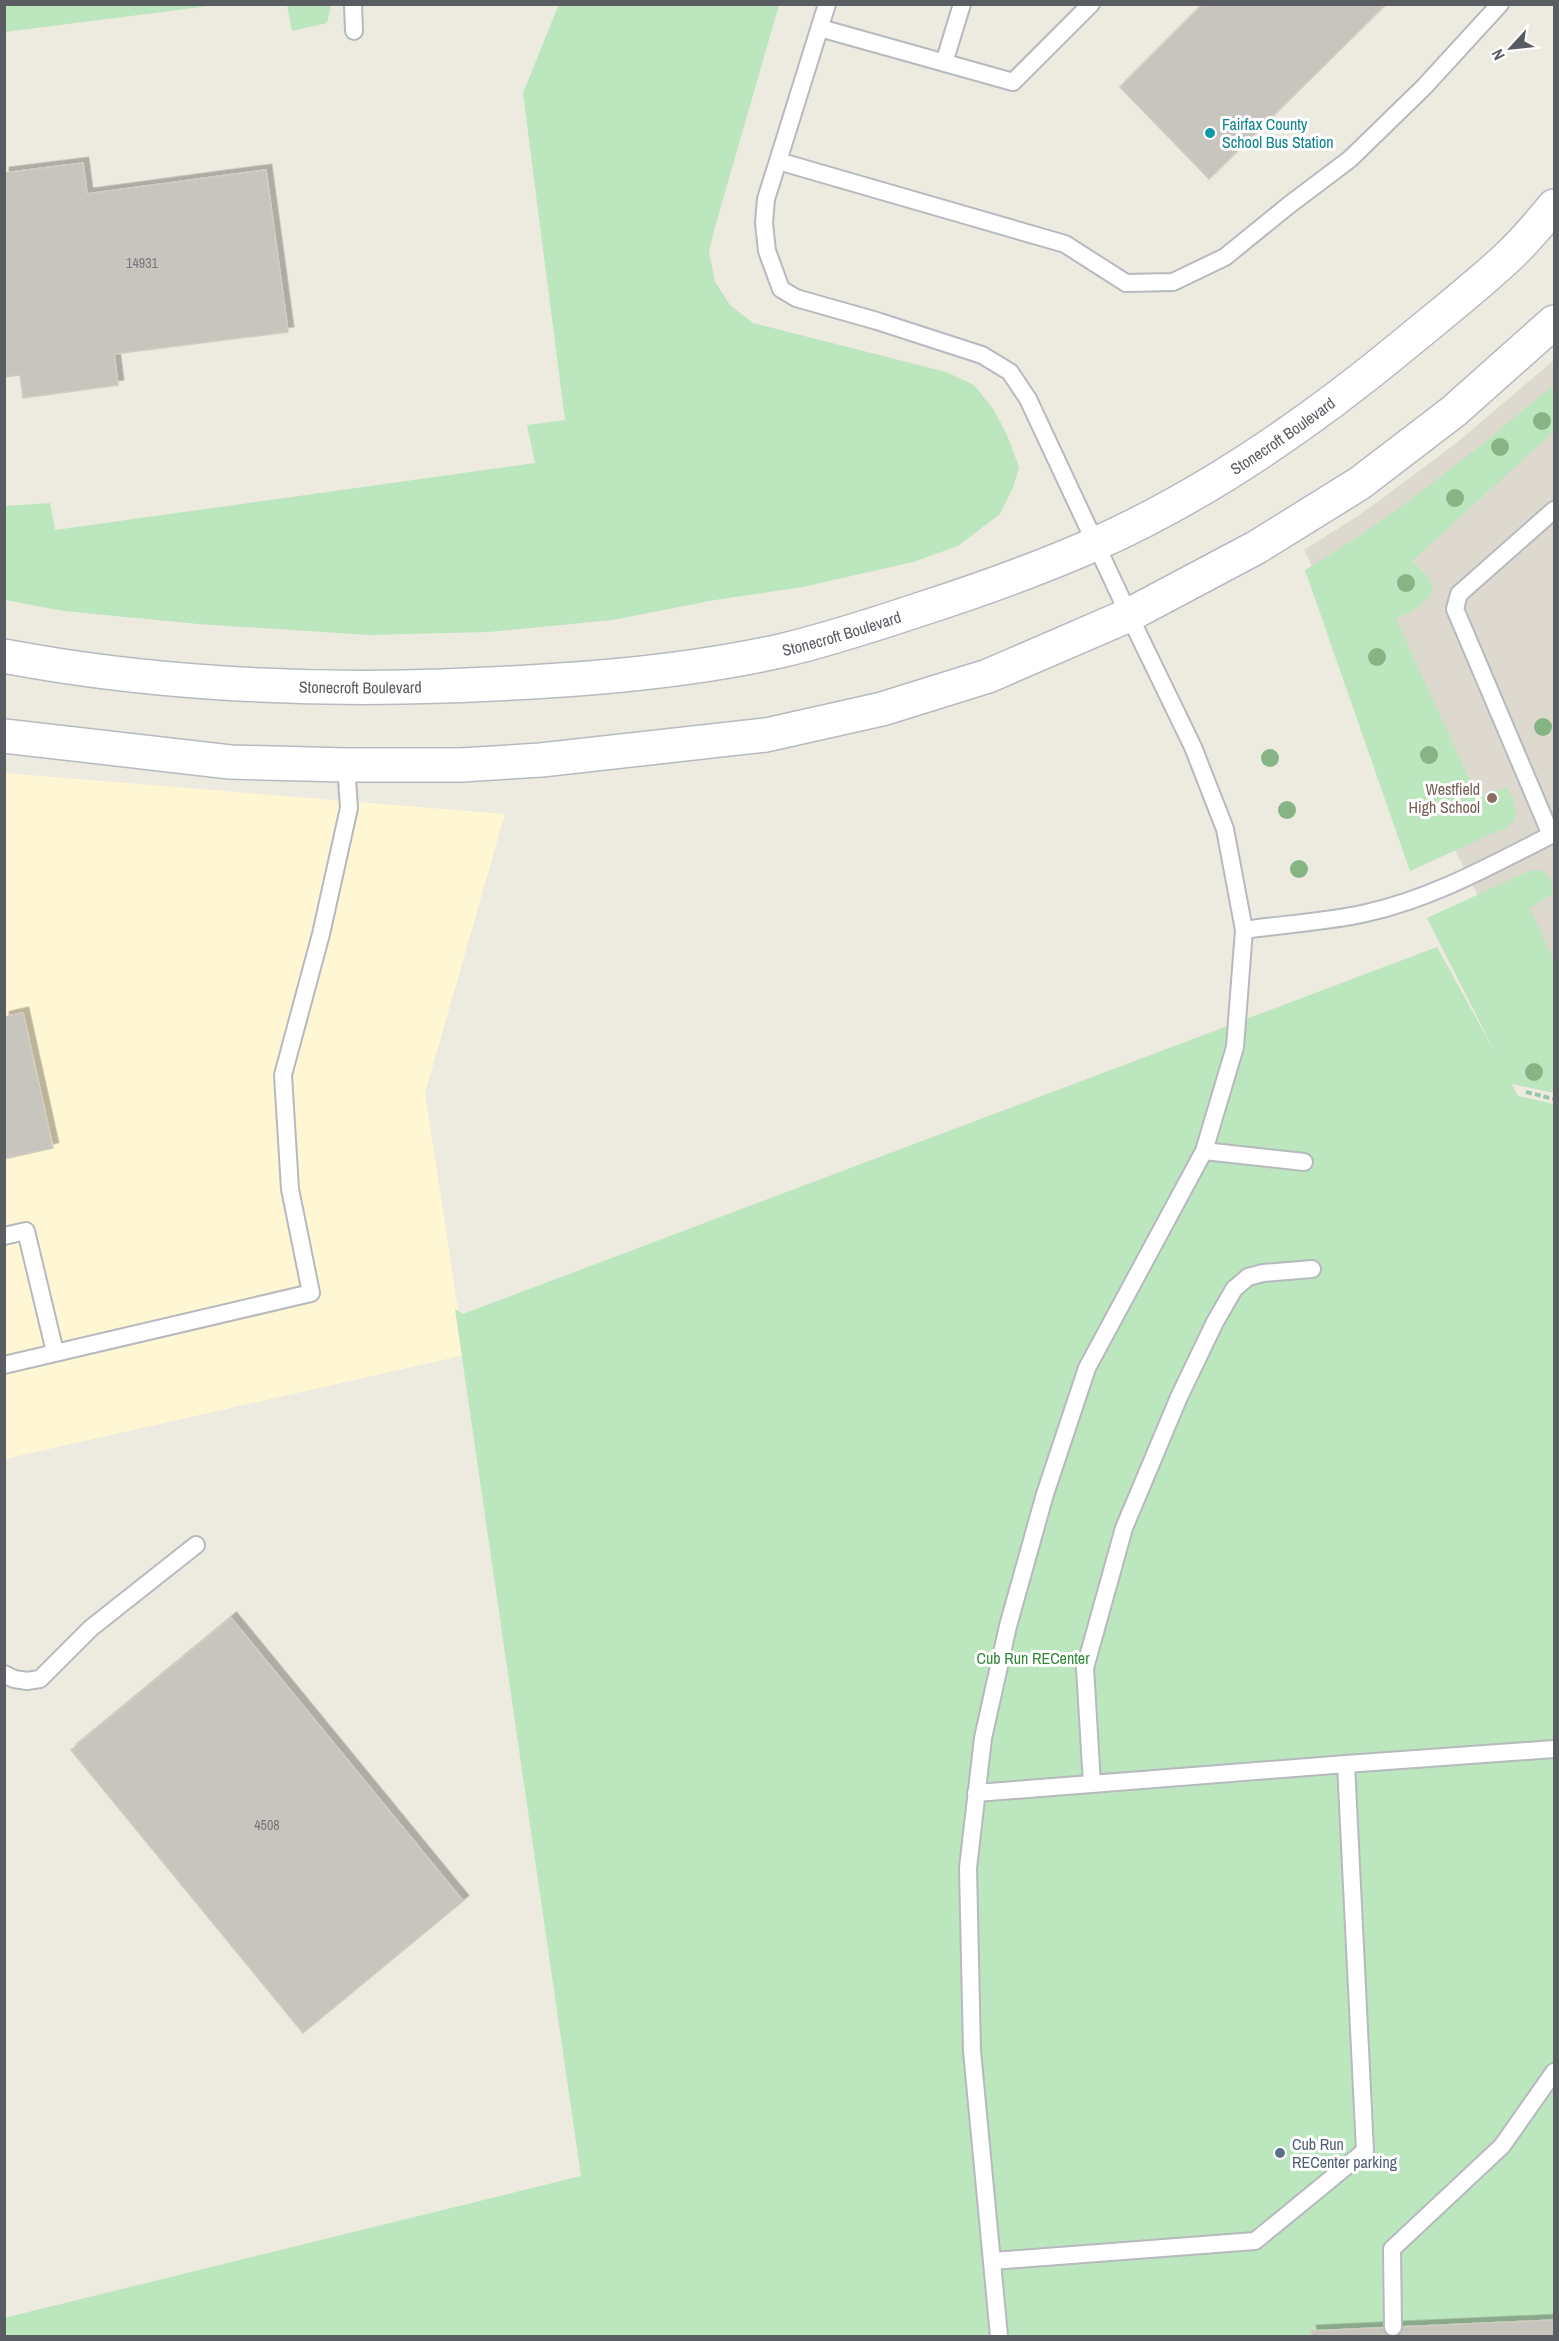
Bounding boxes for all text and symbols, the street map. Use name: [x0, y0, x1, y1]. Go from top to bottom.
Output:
north arrow: [1481, 18, 1541, 78]
text: N: [1486, 46, 1510, 64]
place label: Fairfax County School Bus Station: [1222, 113, 1334, 153]
marker: Fairfax County School Bus Station: [1203, 126, 1217, 140]
house number: 14931: [126, 254, 159, 272]
street label: Stonecroft Boulevard: [1226, 392, 1339, 480]
street label: Stonecroft Boulevard: [780, 605, 904, 661]
street label: Stonecroft Boulevard: [299, 675, 422, 698]
place label: Westfield High School: [1409, 778, 1480, 818]
marker: Westfield High School: [1485, 791, 1499, 805]
park label: Cub Run RECenter: [976, 1647, 1090, 1669]
house number: 4508: [254, 1816, 280, 1834]
place label: Cub Run RECenter parking: [1292, 2133, 1398, 2173]
marker: Cub Run RECenter parking: [1273, 2146, 1287, 2160]

